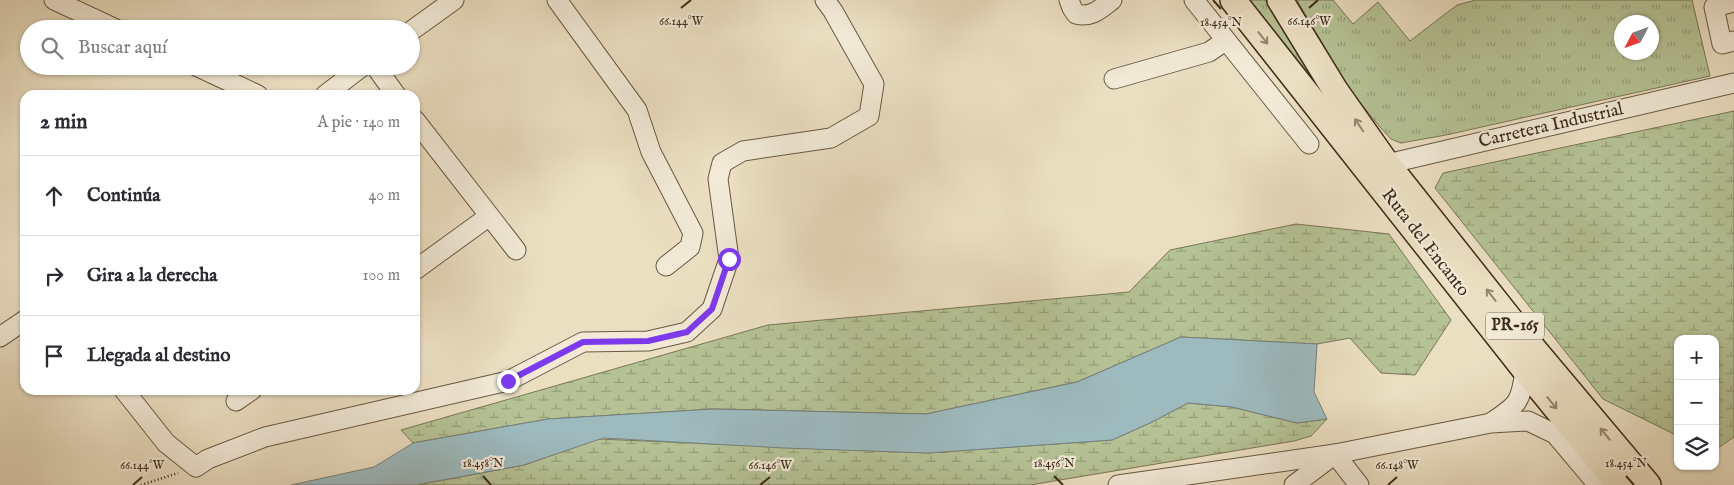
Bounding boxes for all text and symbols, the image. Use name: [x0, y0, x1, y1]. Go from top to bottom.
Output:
text: 66.144°W: [659, 14, 704, 29]
text: 66.146°W: [1287, 14, 1331, 29]
text: 18.454°N: [1200, 15, 1243, 30]
north arrow: [1614, 15, 1659, 60]
search box: [20, 20, 420, 75]
one-way arrow: [1258, 31, 1269, 44]
icon: search: [38, 34, 66, 62]
text: Buscar aquí: [78, 36, 167, 60]
street label: Carretera Industrial: [1476, 98, 1626, 154]
text: 2 min: [40, 109, 87, 136]
text: A pie · 140 m: [318, 113, 400, 133]
one-way arrow: [1354, 118, 1364, 132]
icon: ahead: [40, 182, 68, 210]
text: Continúa: [87, 184, 161, 208]
street label: Ruta del Encanto: [1376, 185, 1474, 302]
text: 40 m: [368, 186, 400, 206]
route start: [718, 248, 741, 271]
icon: right: [40, 262, 68, 290]
text: Gira a la derecha: [87, 264, 217, 288]
text: 100 m: [363, 266, 400, 286]
one-way arrow: [1485, 289, 1496, 302]
road number: PR-165: [1486, 312, 1544, 340]
map controls: [1674, 335, 1719, 470]
button: +: [1674, 335, 1719, 380]
icon: arrive: [40, 342, 68, 370]
text: Llegada al destino: [87, 344, 230, 368]
route end: [497, 370, 520, 393]
button: −: [1674, 380, 1719, 425]
one-way arrow: [1546, 396, 1557, 409]
button: layers: [1674, 425, 1719, 470]
one-way arrow: [1599, 428, 1611, 441]
text: 18.458°N: [463, 456, 504, 471]
text: 18.456°N: [1033, 456, 1075, 471]
text: 18.454°N: [1605, 456, 1648, 471]
text: 66.144°W: [120, 458, 165, 473]
text: 66.146°W: [748, 458, 792, 473]
text: 66.148°W: [1375, 458, 1419, 473]

